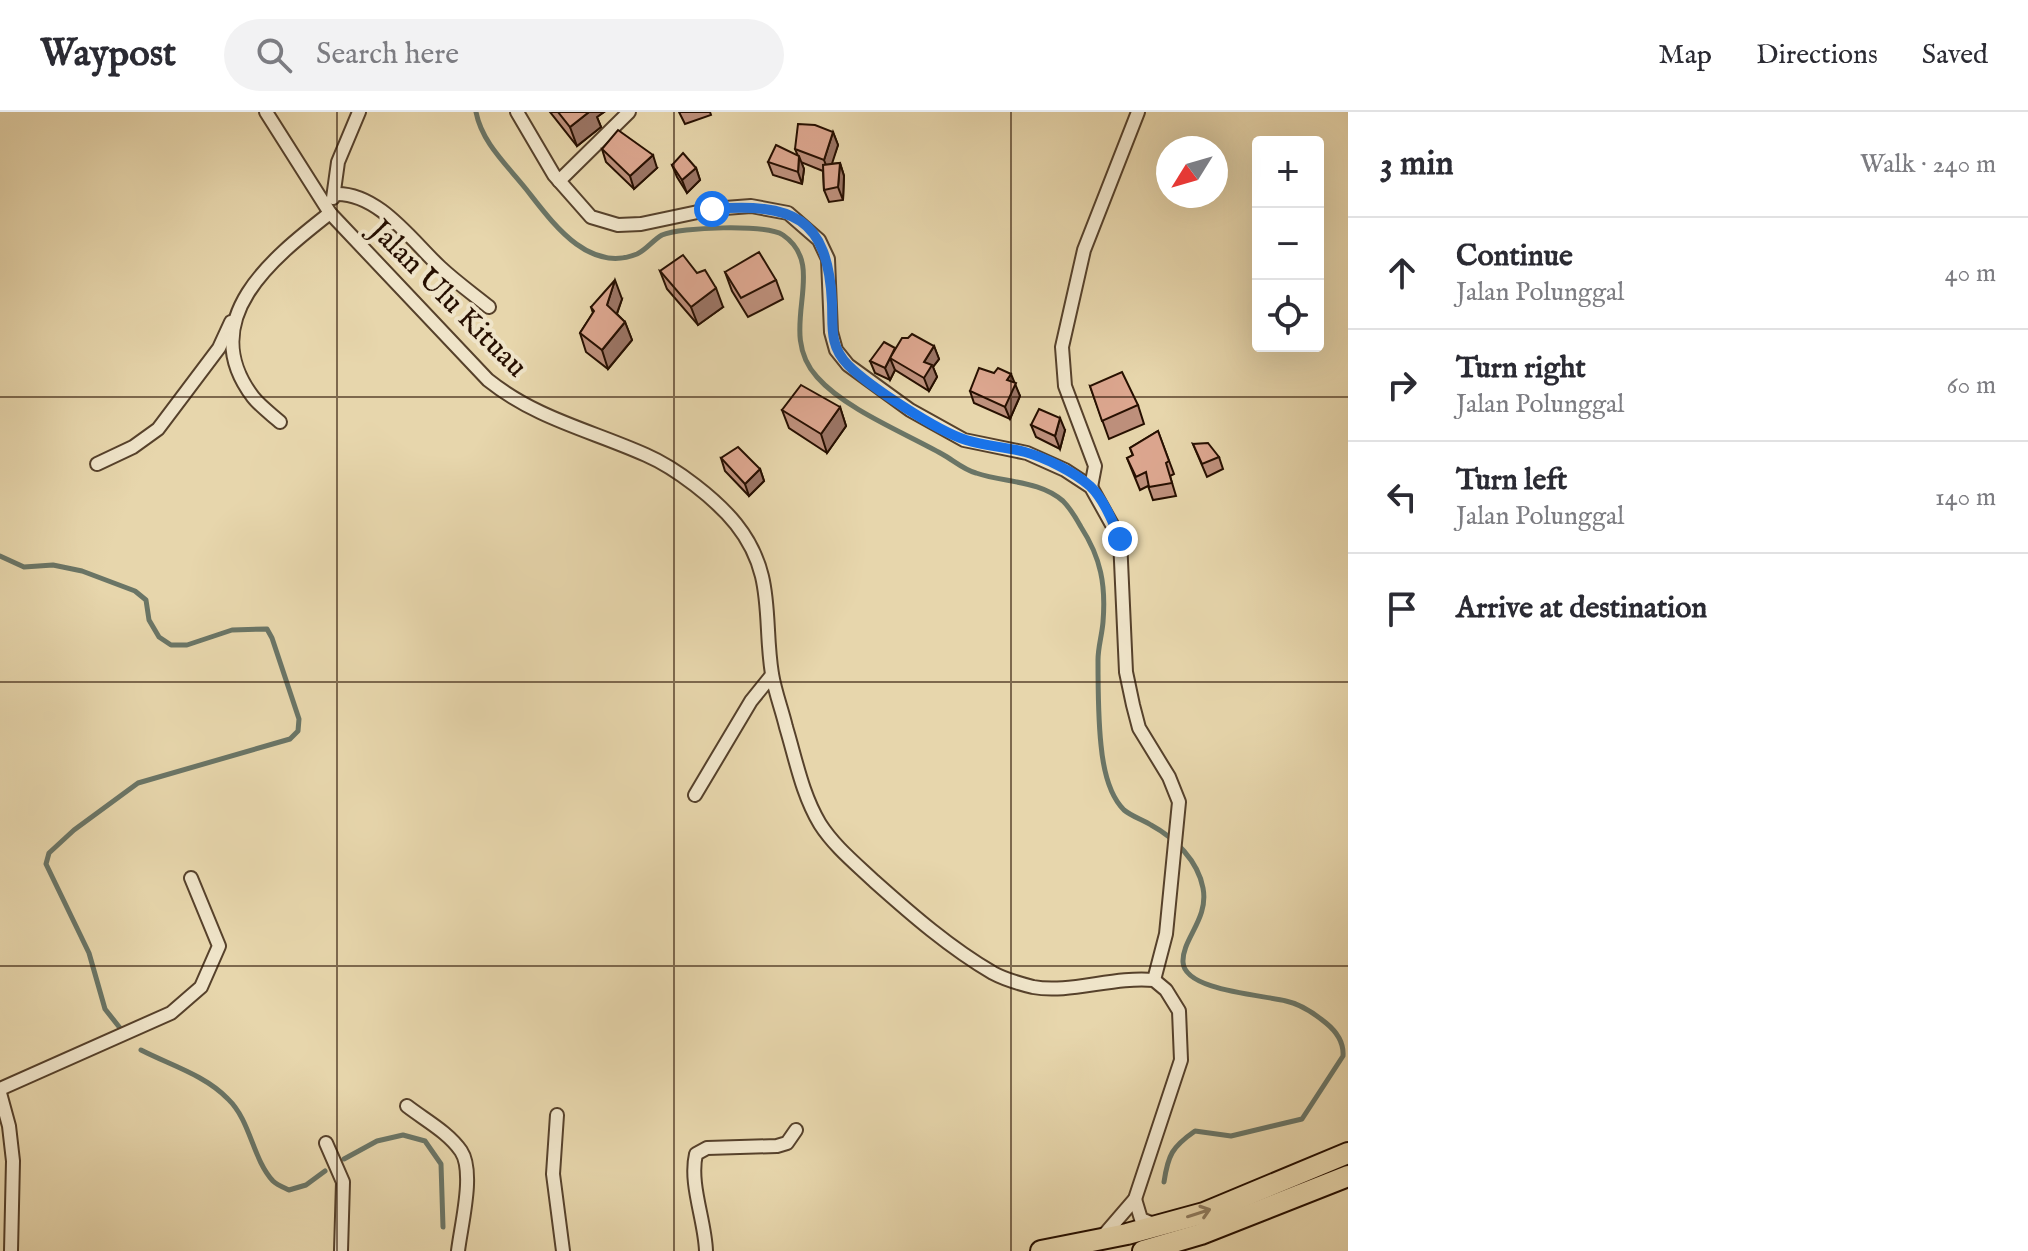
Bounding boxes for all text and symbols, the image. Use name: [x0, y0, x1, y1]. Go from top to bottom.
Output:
search box: [224, 19, 784, 91]
text: Waypost: [40, 31, 176, 79]
icon: search: [252, 33, 296, 77]
text: Search here: [316, 36, 459, 74]
text: Map: [1658, 38, 1712, 73]
text: Directions: [1756, 38, 1878, 73]
text: Saved: [1922, 38, 1988, 73]
north arrow: [1156, 136, 1228, 208]
map controls: [1252, 136, 1324, 352]
button: +: [1252, 136, 1324, 208]
text: 3 min: [1380, 143, 1454, 186]
text: Walk · 240 m: [1860, 148, 1996, 181]
route start: [694, 191, 730, 227]
button: −: [1252, 208, 1324, 280]
street label: Jalan Ulu Kituau: [359, 210, 535, 386]
text: Continue: [1456, 238, 1573, 276]
icon: ahead: [1380, 251, 1424, 295]
text: 40 m: [1945, 257, 1996, 290]
text: Jalan Polunggal: [1456, 276, 1624, 309]
button: locate: [1252, 280, 1324, 352]
text: Turn right: [1456, 350, 1586, 388]
icon: right: [1380, 363, 1424, 407]
text: 60 m: [1947, 369, 1996, 402]
text: Jalan Polunggal: [1456, 388, 1624, 421]
text: Turn left: [1456, 462, 1567, 500]
icon: left: [1380, 475, 1424, 519]
text: 140 m: [1935, 481, 1996, 514]
text: Jalan Polunggal: [1456, 500, 1624, 533]
route end: [1102, 521, 1138, 557]
icon: arrive: [1380, 587, 1424, 631]
text: Arrive at destination: [1456, 590, 1707, 628]
one-way arrow: [1186, 1205, 1211, 1220]

